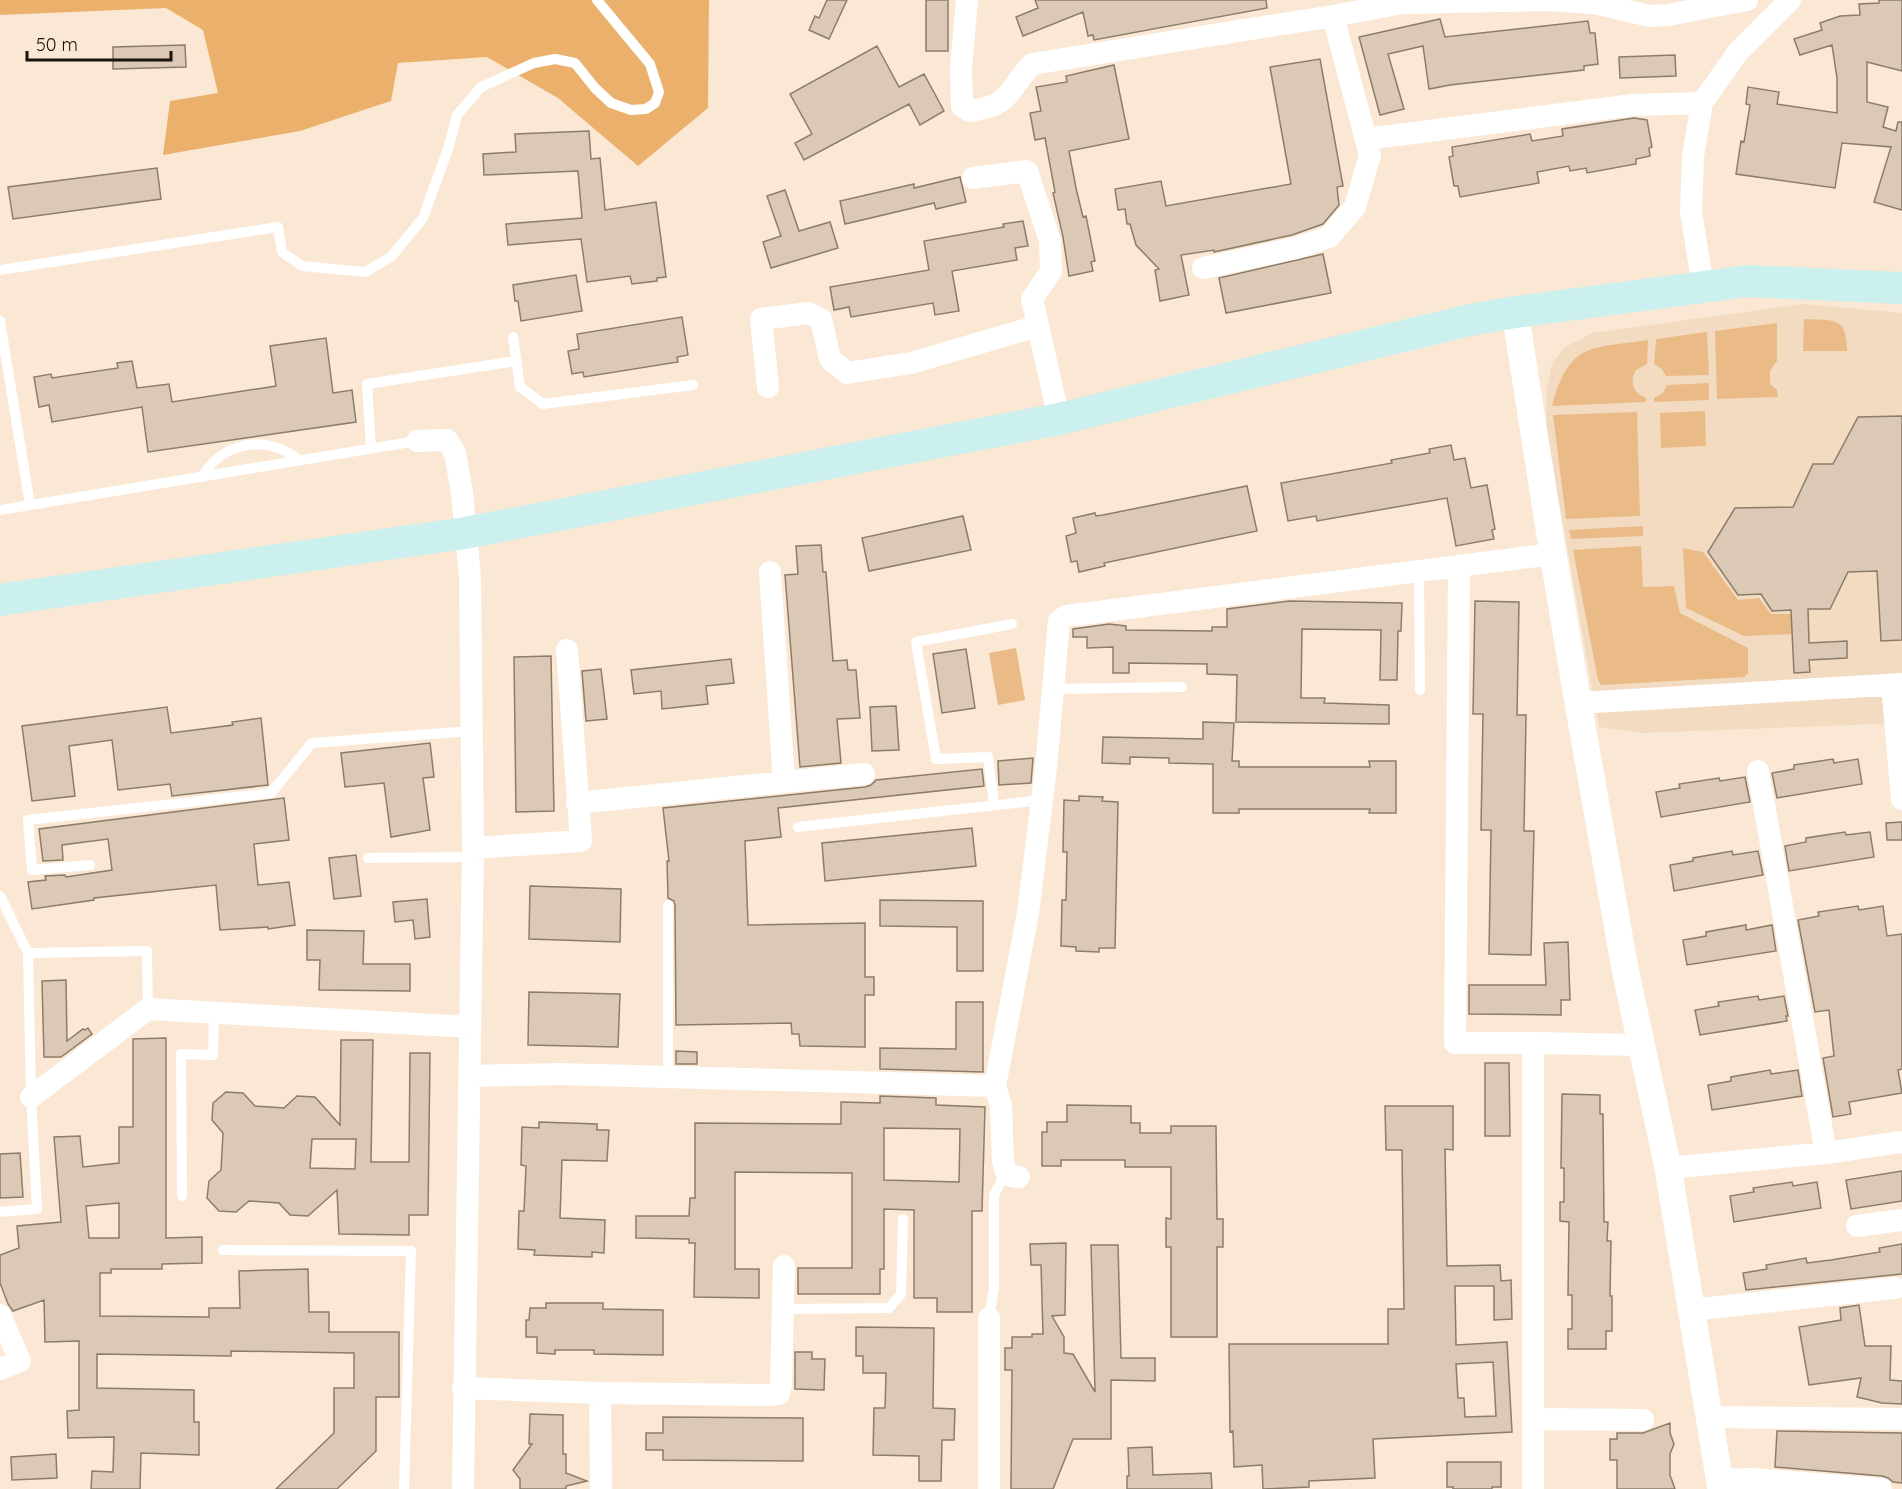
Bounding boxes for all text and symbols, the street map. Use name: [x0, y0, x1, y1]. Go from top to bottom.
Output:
scale bar: [27, 24, 171, 62]
text: 50 m: [36, 33, 78, 56]

